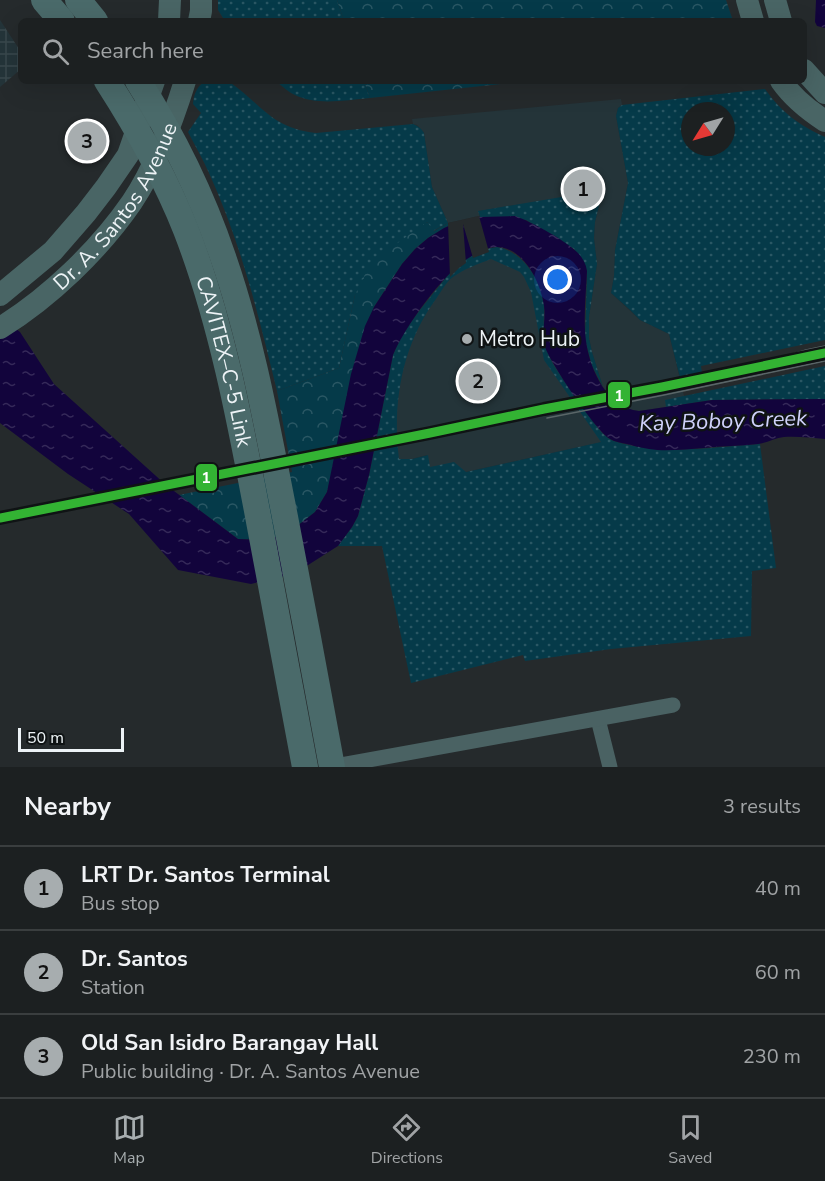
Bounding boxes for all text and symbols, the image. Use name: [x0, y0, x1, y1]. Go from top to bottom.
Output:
search box: [18, 18, 807, 84]
icon: search: [39, 35, 72, 68]
text: Search here: [87, 36, 204, 66]
north arrow: [681, 102, 735, 156]
street label: Dr. A. Santos Avenue: [47, 118, 184, 296]
pin: 3: [68, 118, 106, 164]
pin: 1: [564, 166, 602, 212]
your location: [543, 265, 572, 294]
street label: CAVITEX–C-5 Link: [189, 272, 258, 450]
place label: Metro Hub: [479, 325, 580, 353]
marker: Metro Hub: [460, 332, 474, 346]
pin: 2: [458, 358, 498, 404]
line badge: 1: [607, 381, 631, 409]
text: 1: [614, 385, 624, 407]
water label: Kay Boboy Creek: [638, 403, 809, 439]
line badge: 1: [195, 463, 218, 492]
text: 1: [201, 467, 211, 489]
scale bar: [18, 725, 124, 752]
text: 50 m: [27, 727, 64, 749]
text: Nearby: [24, 789, 111, 824]
text: 3 results: [723, 793, 801, 820]
text: LRT Dr. Santos Terminal: [81, 860, 330, 890]
text: 1: [38, 875, 50, 902]
text: 40 m: [755, 875, 801, 902]
text: Bus stop: [81, 890, 160, 917]
text: Dr. Santos: [81, 944, 188, 974]
text: 2: [38, 959, 50, 986]
text: 60 m: [755, 959, 801, 986]
text: Station: [81, 974, 145, 1001]
text: Old San Isidro Barangay Hall: [81, 1028, 378, 1058]
text: 3: [38, 1043, 50, 1070]
text: 230 m: [743, 1043, 801, 1070]
text: Public building · Dr. A. Santos Avenue: [81, 1058, 420, 1085]
tab: Map: [113, 1111, 146, 1169]
tab: Directions: [371, 1111, 443, 1169]
tab: Saved: [668, 1111, 712, 1169]

